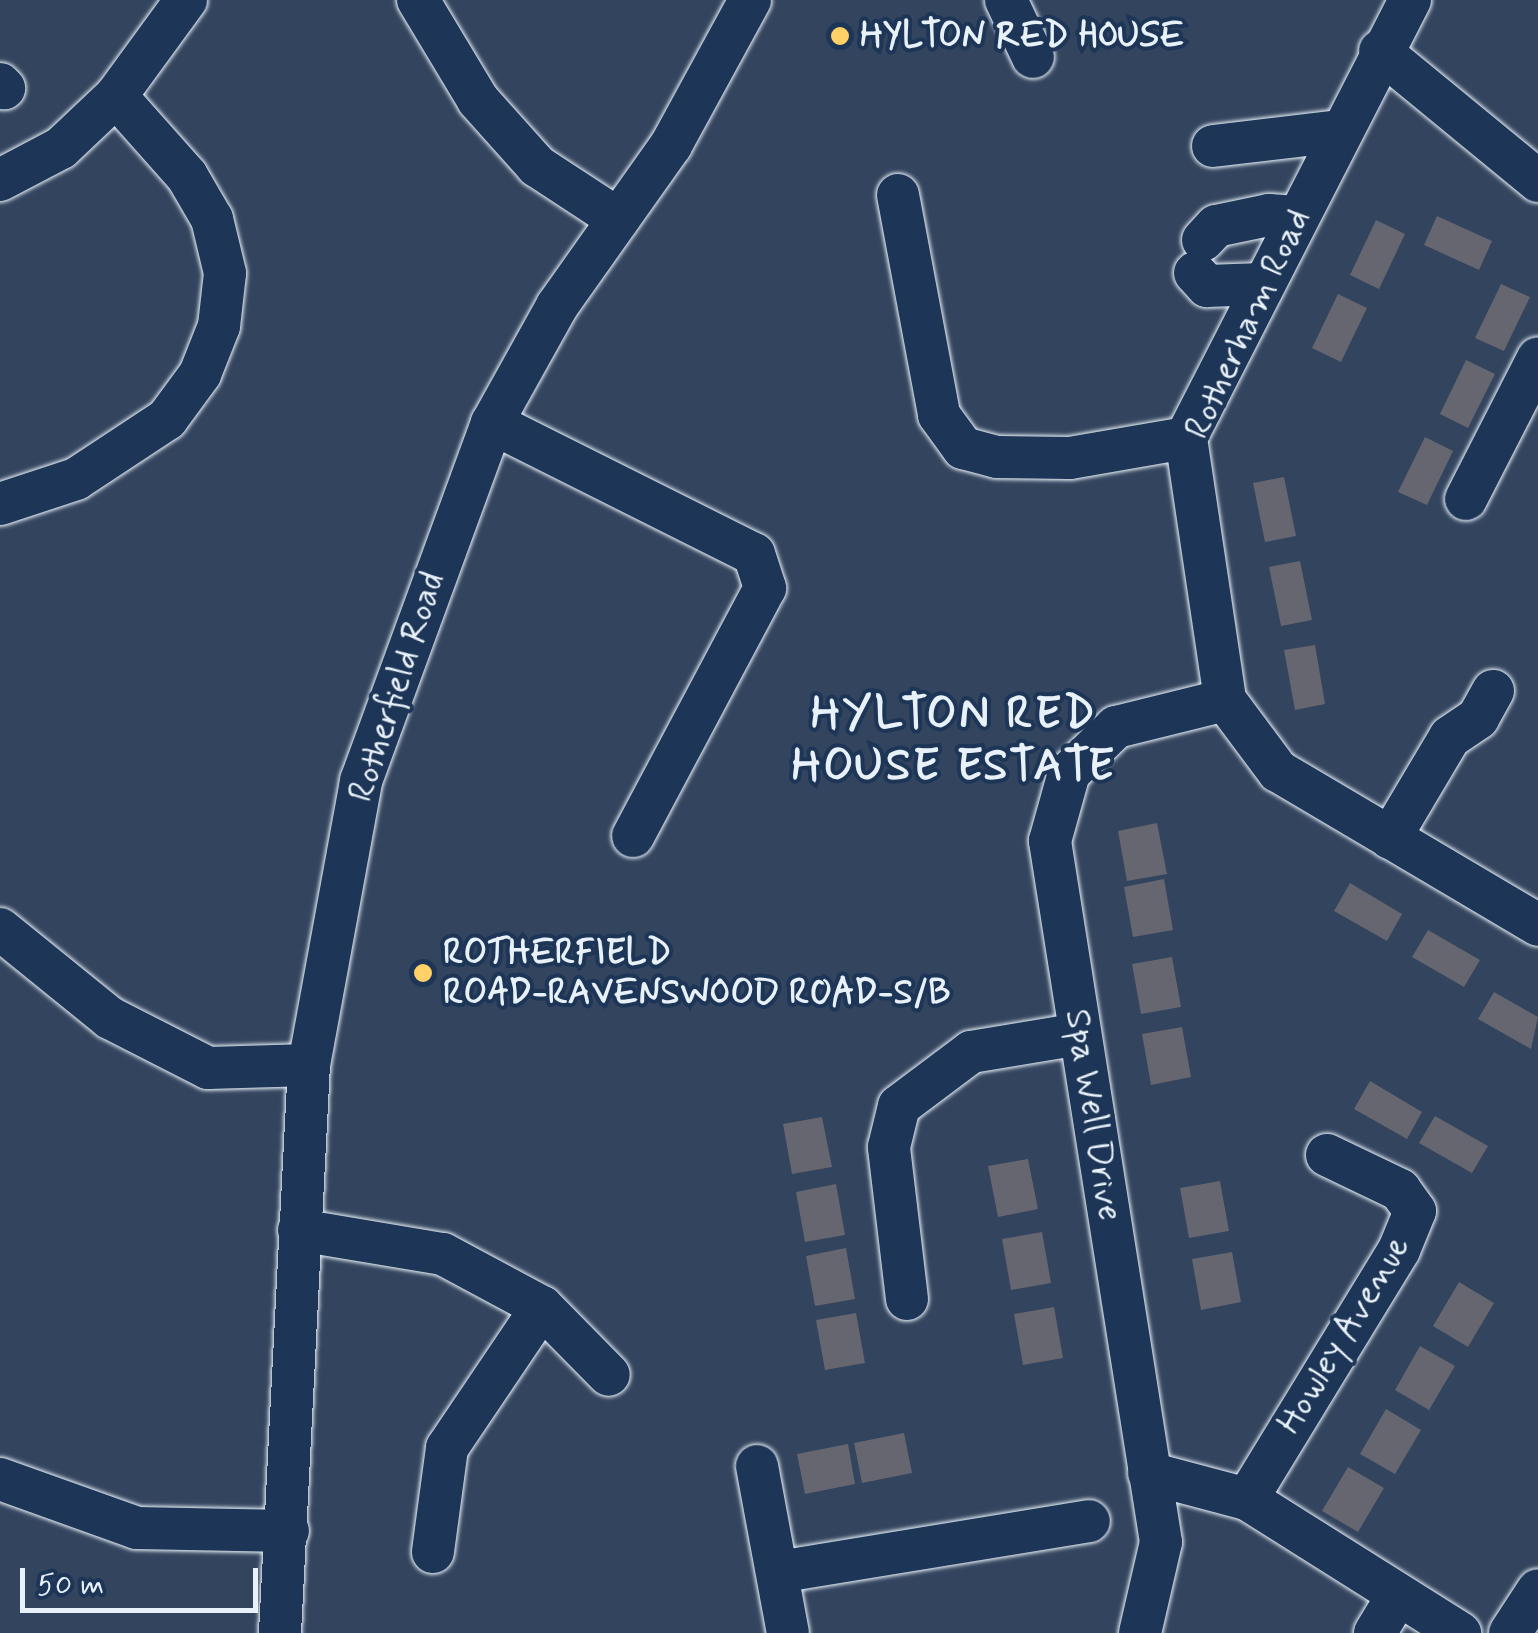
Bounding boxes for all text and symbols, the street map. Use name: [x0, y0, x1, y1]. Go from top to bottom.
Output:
place label: HYLTON RED HOUSE: [860, 15, 1173, 57]
marker: HYLTON RED HOUSE: [829, 25, 851, 47]
street label: Rotherham Road: [1176, 202, 1320, 446]
street label: Rotherfield Road: [340, 568, 454, 806]
district label: HYLTON RED HOUSE ESTATE: [787, 688, 1121, 794]
place label: ROTHERFIELD ROAD-RAVENSWOOD ROAD-S/B: [443, 932, 950, 1014]
marker: ROTHERFIELD ROAD-RAVENSWOOD ROAD-S/B: [412, 962, 434, 984]
street label: Spa Well Drive: [1056, 1007, 1130, 1223]
street label: Howley Avenue: [1269, 1230, 1419, 1440]
scale bar: [25, 1548, 262, 1610]
text: 50 m: [37, 1566, 104, 1605]

